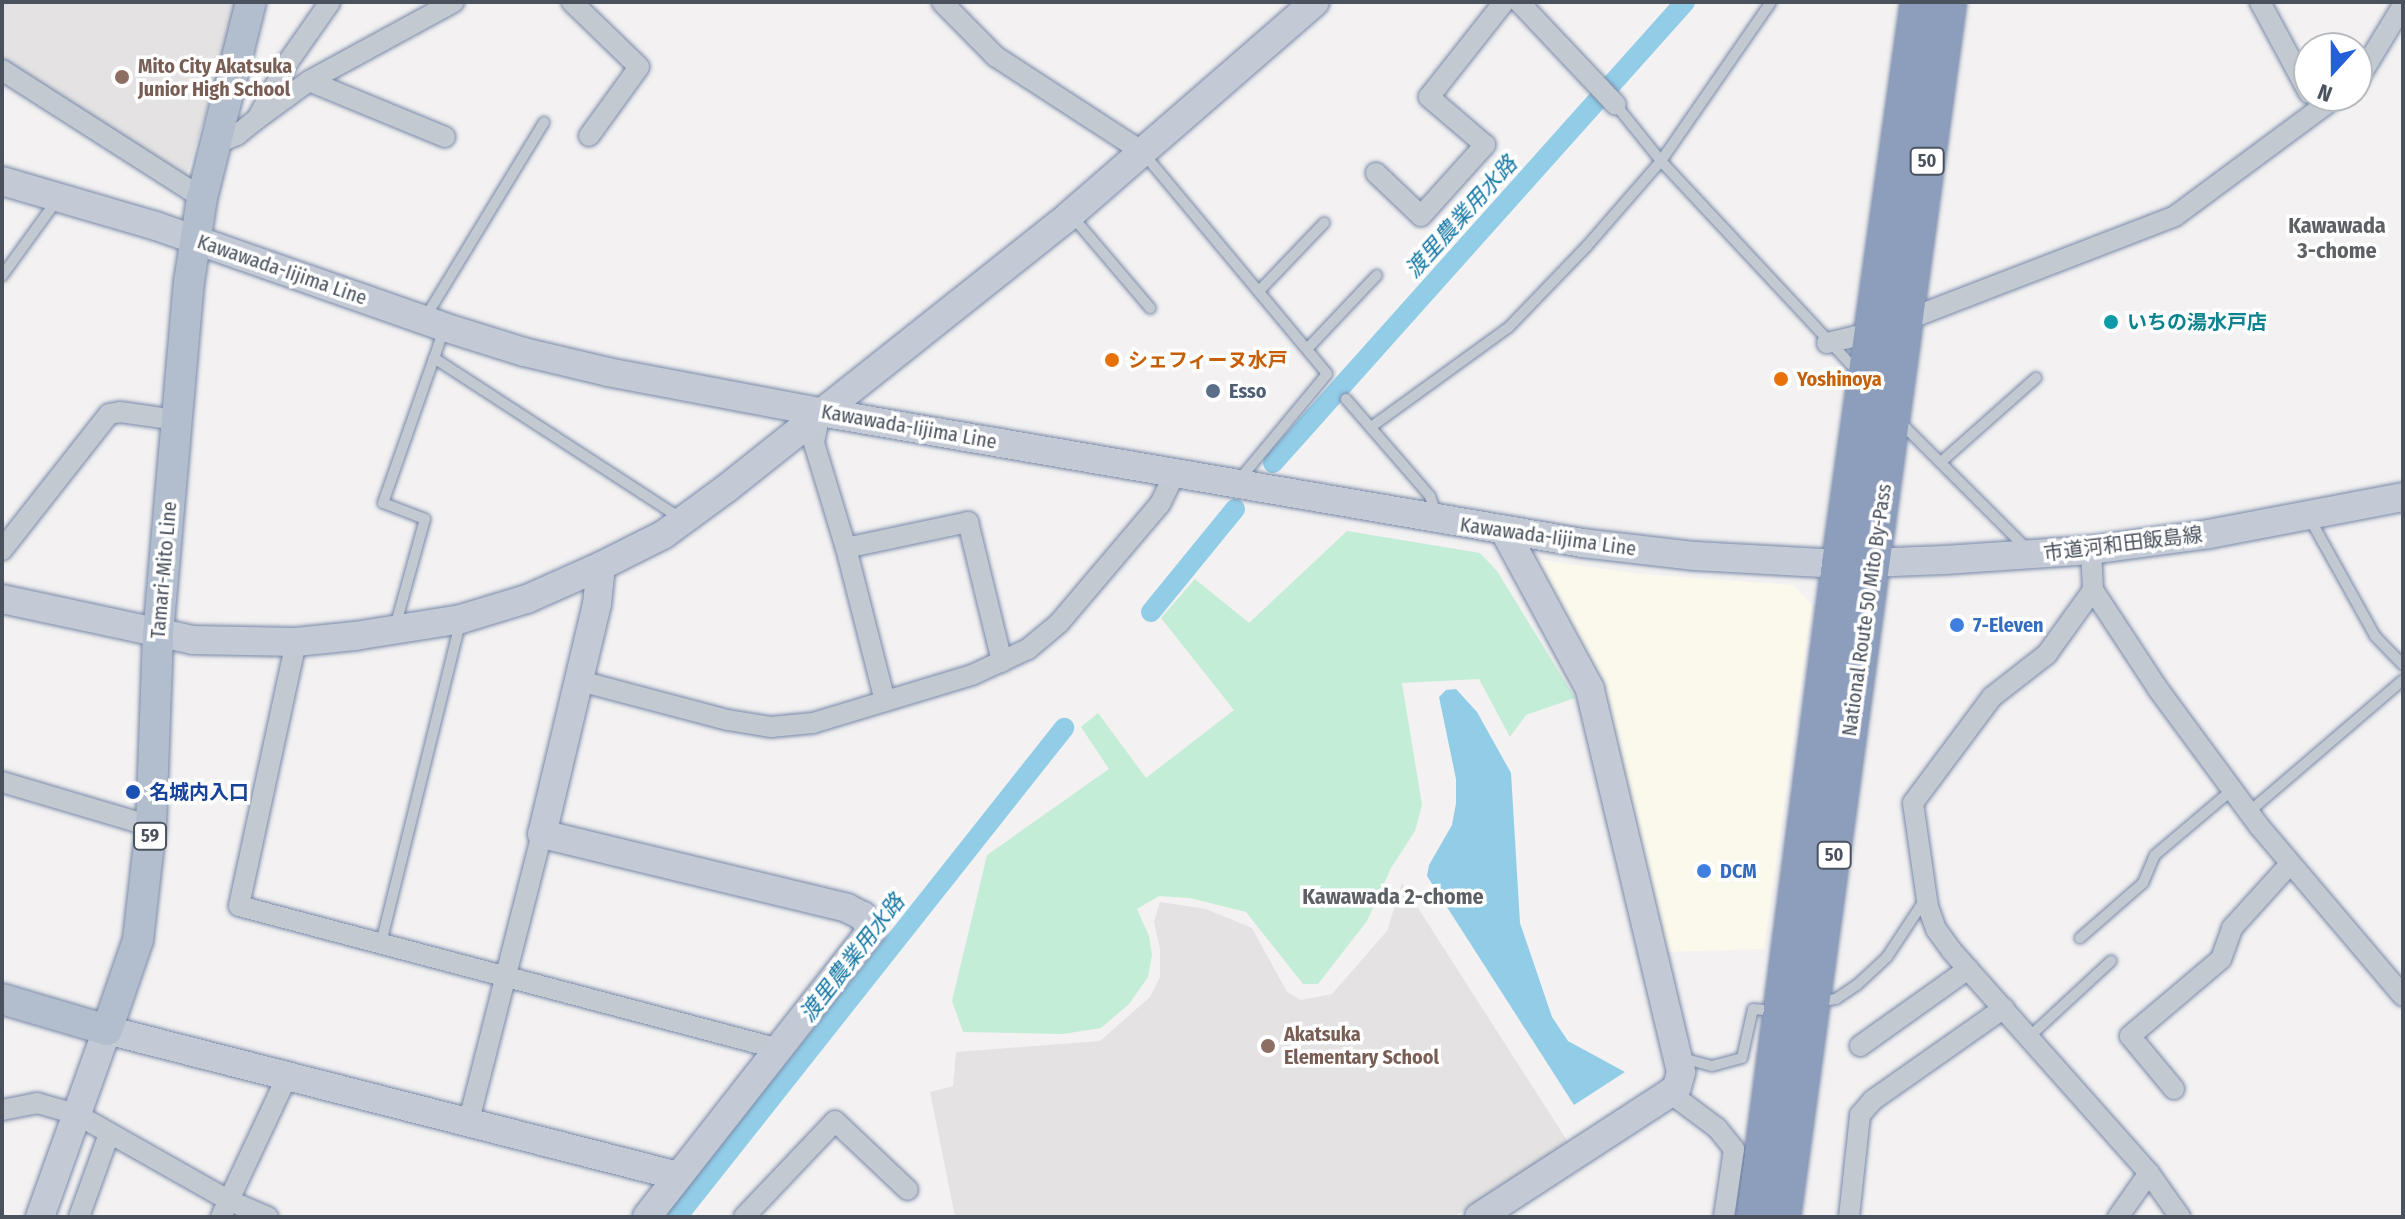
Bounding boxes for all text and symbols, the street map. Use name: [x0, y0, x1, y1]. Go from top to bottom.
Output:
north arrow: [2293, 32, 2373, 112]
place label: Mito City Akatsuka Junior High School: [138, 54, 292, 101]
marker: Mito City Akatsuka Junior High School: [113, 68, 131, 86]
text: N: [2314, 78, 2336, 108]
road number: 50: [1909, 147, 1945, 175]
water label: 渡里農業用水路: [1400, 151, 1522, 283]
district label: Kawawada 3-chome: [2288, 212, 2386, 264]
street label: Kawawada-Iijima Line: [194, 230, 370, 310]
place label: いちの湯水戸店: [2127, 310, 2267, 334]
marker: いちの湯水戸店: [2102, 313, 2120, 331]
place label: シェフィーヌ水戸: [1128, 348, 1288, 372]
marker: シェフィーヌ水戸: [1103, 351, 1121, 369]
place label: Yoshinoya: [1797, 367, 1882, 391]
marker: Yoshinoya: [1772, 370, 1790, 388]
place label: Esso: [1229, 379, 1266, 403]
marker: Esso: [1204, 382, 1222, 400]
street label: Kawawada-Iijima Line: [819, 400, 999, 454]
street label: National Route 50 Mito By-Pass: [1837, 482, 1897, 738]
street label: Tamari-Mito Line: [146, 500, 182, 640]
street label: Kawawada-Iijima Line: [1458, 513, 1638, 561]
street label: 市道河和田飯島線: [2042, 522, 2204, 566]
place label: 7-Eleven: [1973, 613, 2044, 637]
marker: 7-Eleven: [1948, 616, 1966, 634]
place label: 名城内入口: [149, 780, 249, 804]
marker: 名城内入口: [124, 783, 142, 801]
road number: 59: [132, 822, 168, 850]
road number: 50: [1816, 841, 1852, 869]
place label: DCM: [1720, 859, 1757, 883]
marker: DCM: [1695, 862, 1713, 880]
district label: Kawawada 2-chome: [1302, 884, 1484, 910]
water label: 渡里農業用水路: [794, 889, 910, 1027]
place label: Akatsuka Elementary School: [1284, 1022, 1439, 1069]
marker: Akatsuka Elementary School: [1259, 1037, 1277, 1055]

